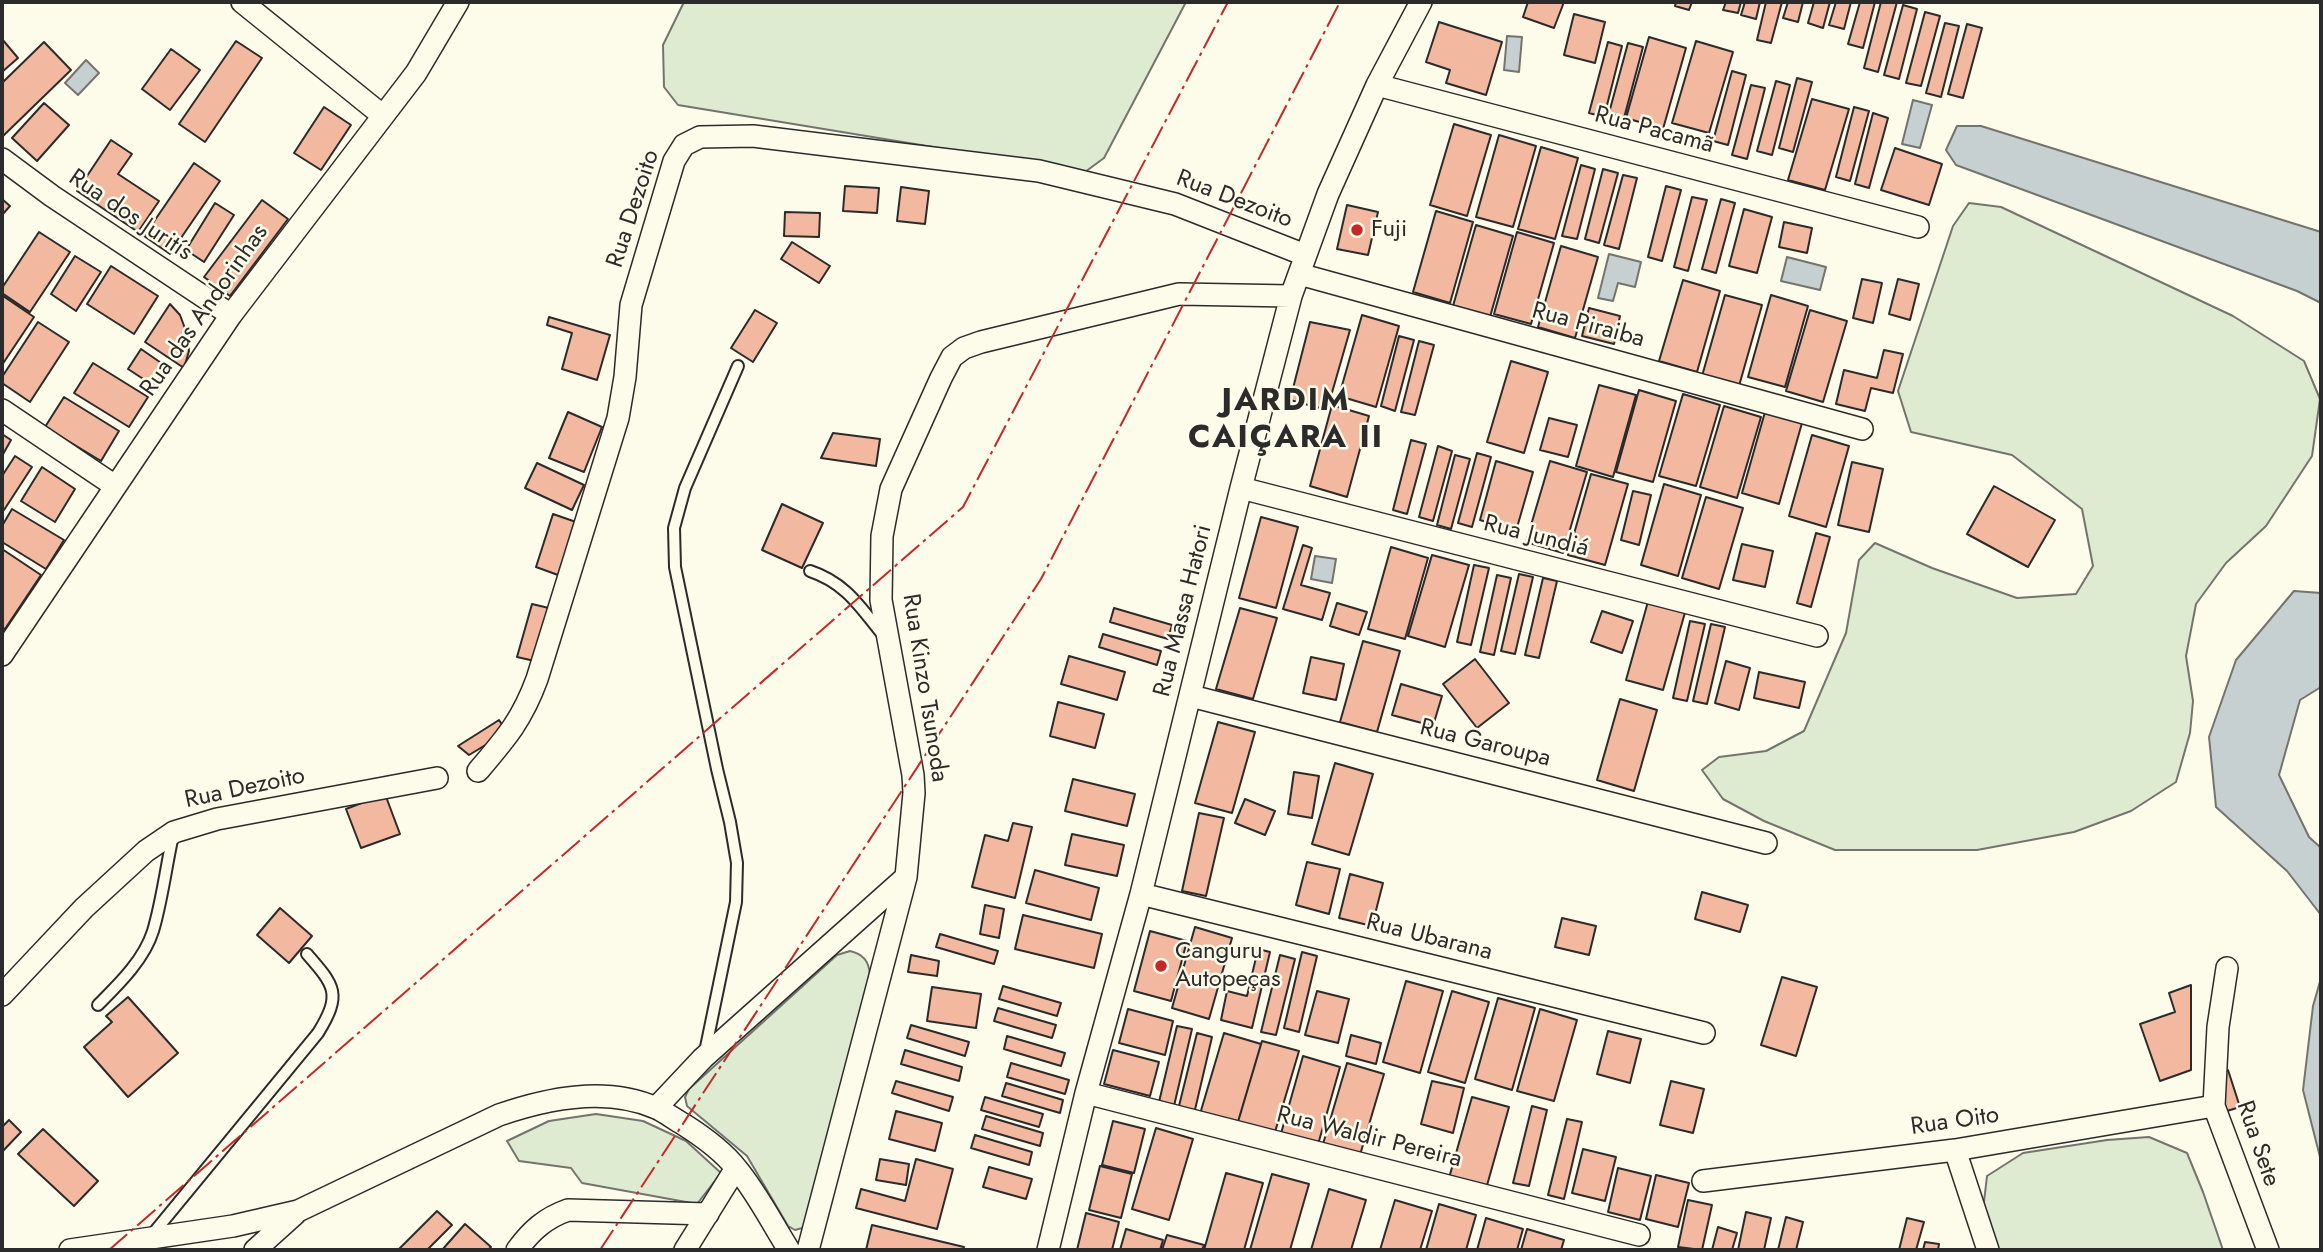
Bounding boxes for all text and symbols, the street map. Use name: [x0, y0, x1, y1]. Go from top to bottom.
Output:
street label: Rua Pacamã: [1591, 101, 1717, 161]
street label: Rua Dezoito: [601, 147, 667, 271]
street label: Rua dos Juritís: [63, 164, 197, 268]
street label: Rua Dezoito: [1172, 165, 1296, 235]
place label: Fuji: [1371, 216, 1407, 244]
street label: Rua das Andorinhas: [135, 220, 275, 402]
marker: Fuji: [1349, 222, 1365, 238]
street label: Rua Piraiba: [1529, 297, 1647, 355]
district label: JARDIM CAIÇARA II: [1189, 383, 1383, 458]
street label: Rua Jundiá: [1480, 510, 1592, 564]
street label: Rua Massa Hatori: [1149, 522, 1219, 700]
street label: Rua Kinzo Tsunoda: [895, 592, 953, 784]
street label: Rua Garoupa: [1417, 714, 1553, 774]
street label: Rua Dezoito: [182, 762, 308, 816]
street label: Rua Ubarana: [1363, 908, 1495, 968]
place label: Canguru Autopeças: [1175, 938, 1281, 994]
marker: Canguru Autopeças: [1153, 958, 1169, 974]
street label: Rua Sete: [2229, 1098, 2285, 1190]
street label: Rua Waldir Pereira: [1274, 1101, 1464, 1175]
street label: Rua Oito: [1909, 1102, 2001, 1142]

